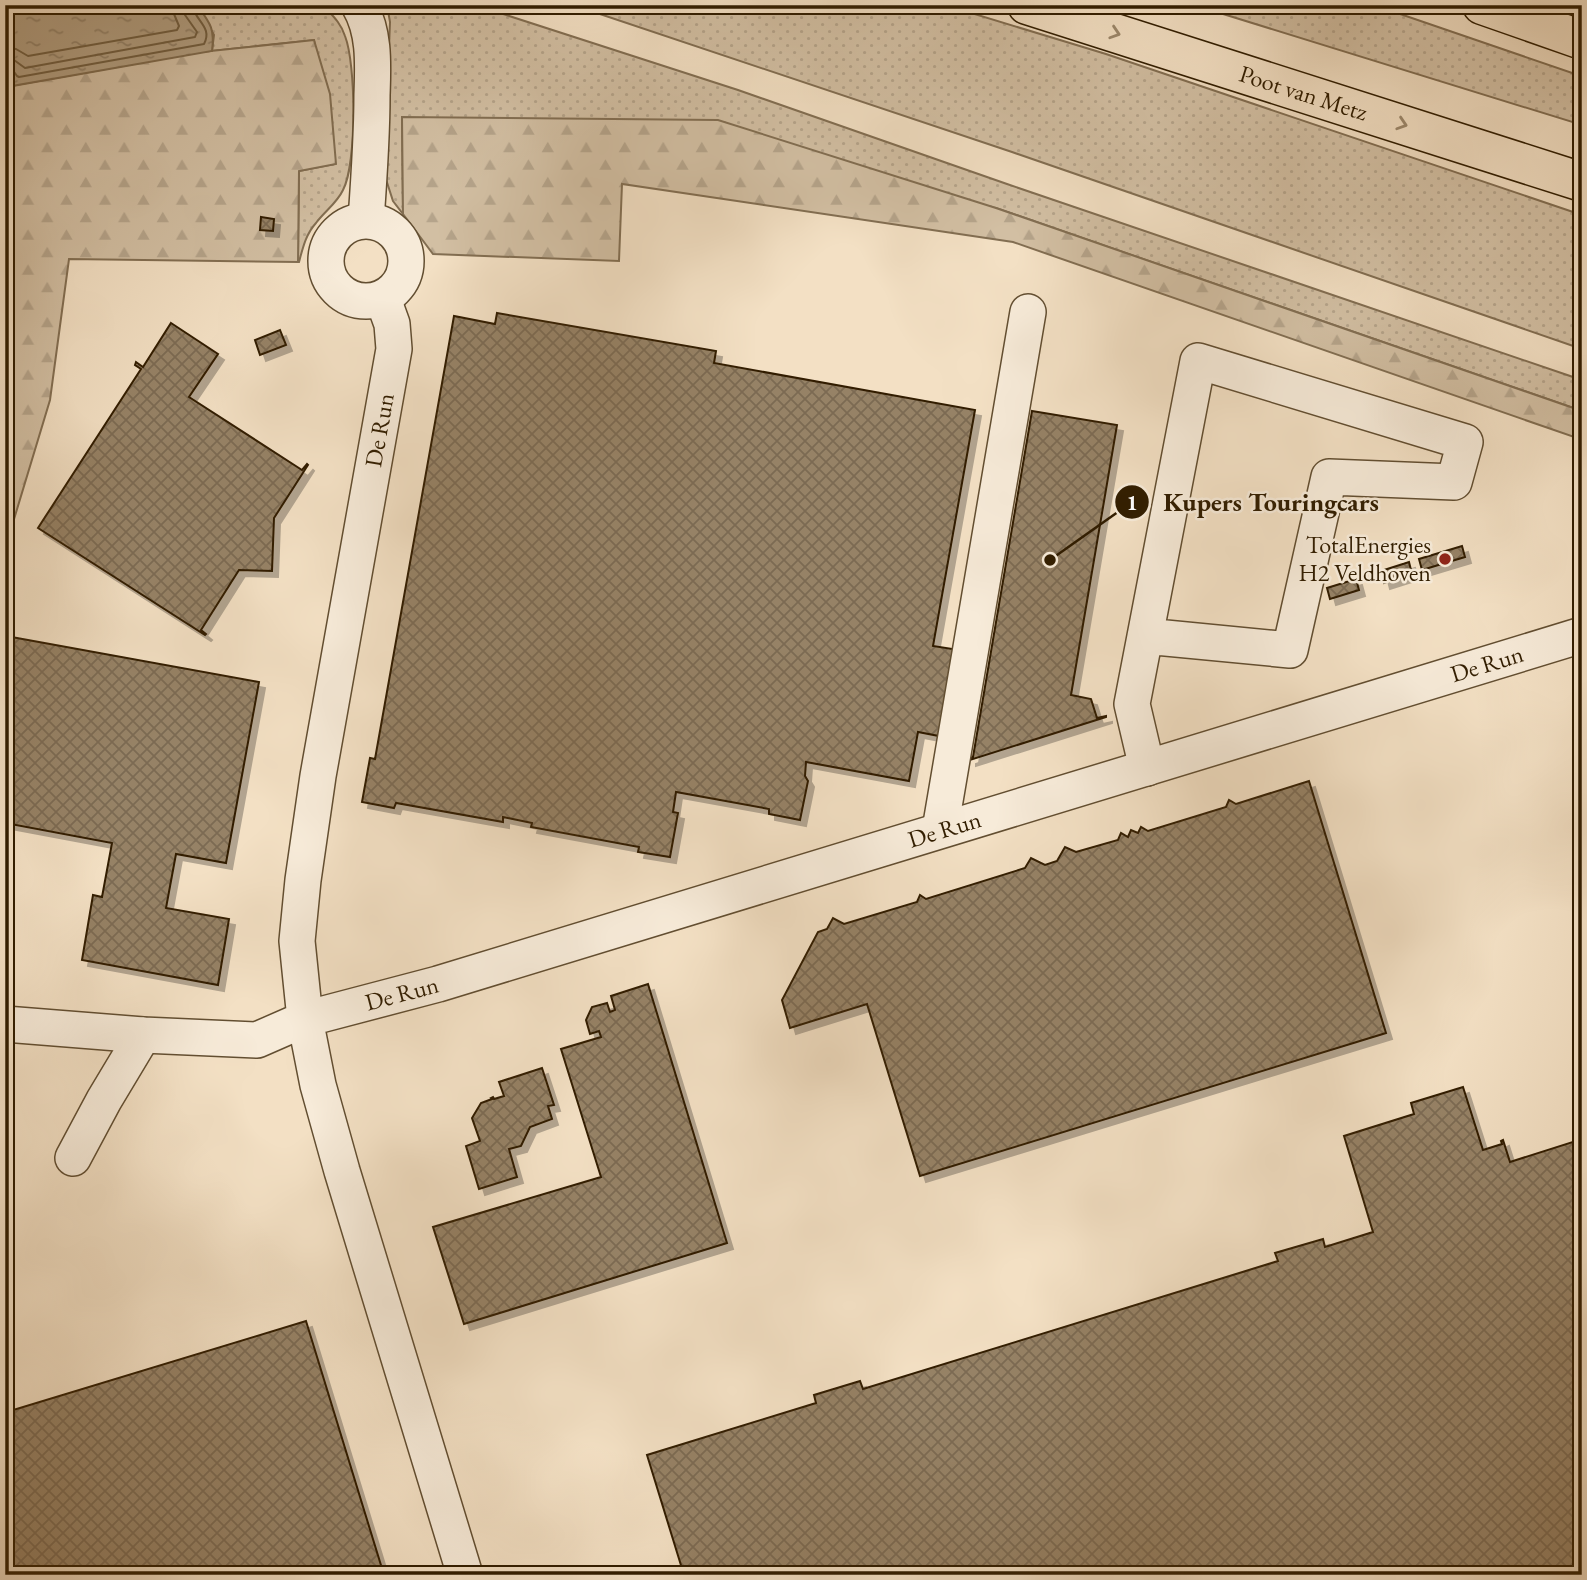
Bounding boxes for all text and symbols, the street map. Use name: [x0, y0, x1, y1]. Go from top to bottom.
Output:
one-way arrow: [1108, 25, 1121, 39]
street label: Poot van Metz: [1236, 58, 1371, 128]
one-way arrow: [1396, 116, 1408, 131]
street label: De Run: [357, 390, 401, 470]
callout: Kupers Touringcars: [1114, 479, 1393, 526]
text: Kupers Touringcars: [1163, 485, 1379, 519]
text: 1: [1126, 489, 1138, 516]
place label: TotalEnergies H2 Veldhoven: [1298, 529, 1431, 588]
marker: TotalEnergies H2 Veldhoven: [1437, 551, 1453, 567]
street label: De Run: [1446, 638, 1527, 689]
street label: De Run: [904, 803, 985, 855]
street label: De Run: [362, 968, 442, 1018]

